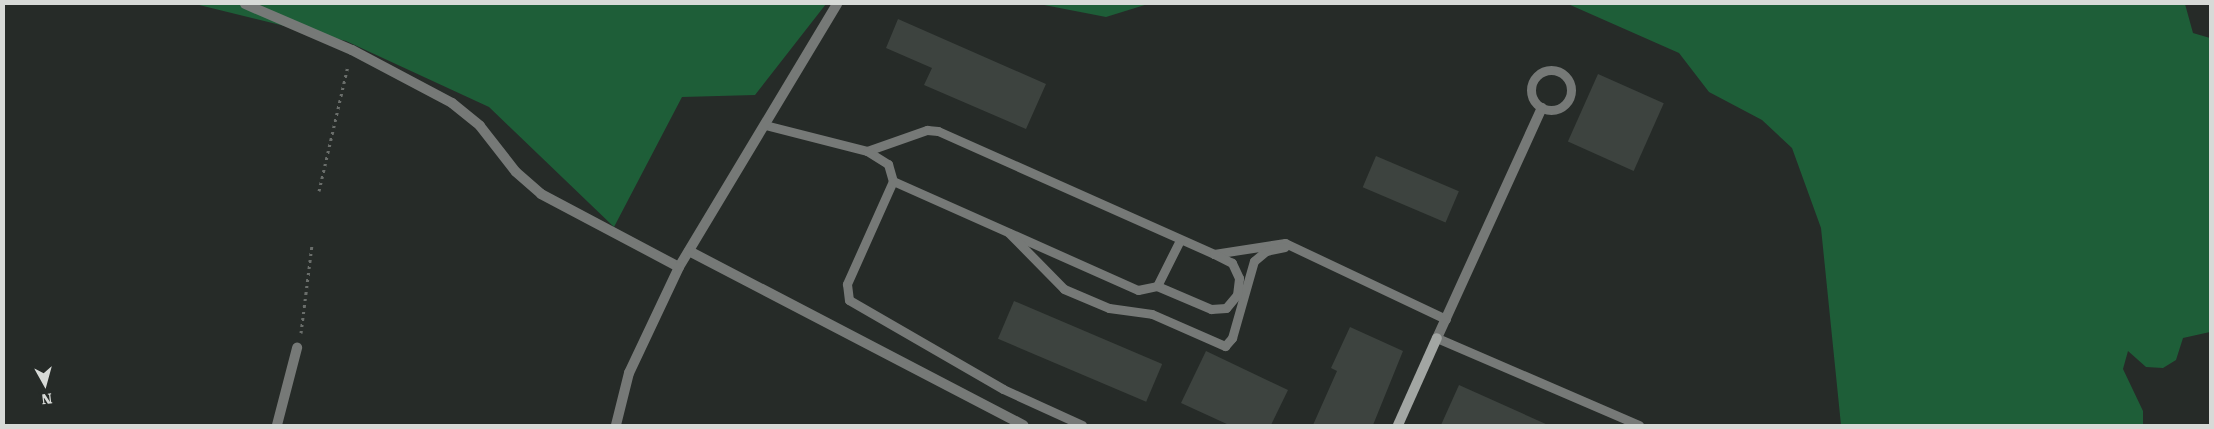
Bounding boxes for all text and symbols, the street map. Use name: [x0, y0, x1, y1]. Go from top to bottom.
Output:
north arrow: [20, 359, 70, 409]
text: N: [41, 390, 53, 407]

